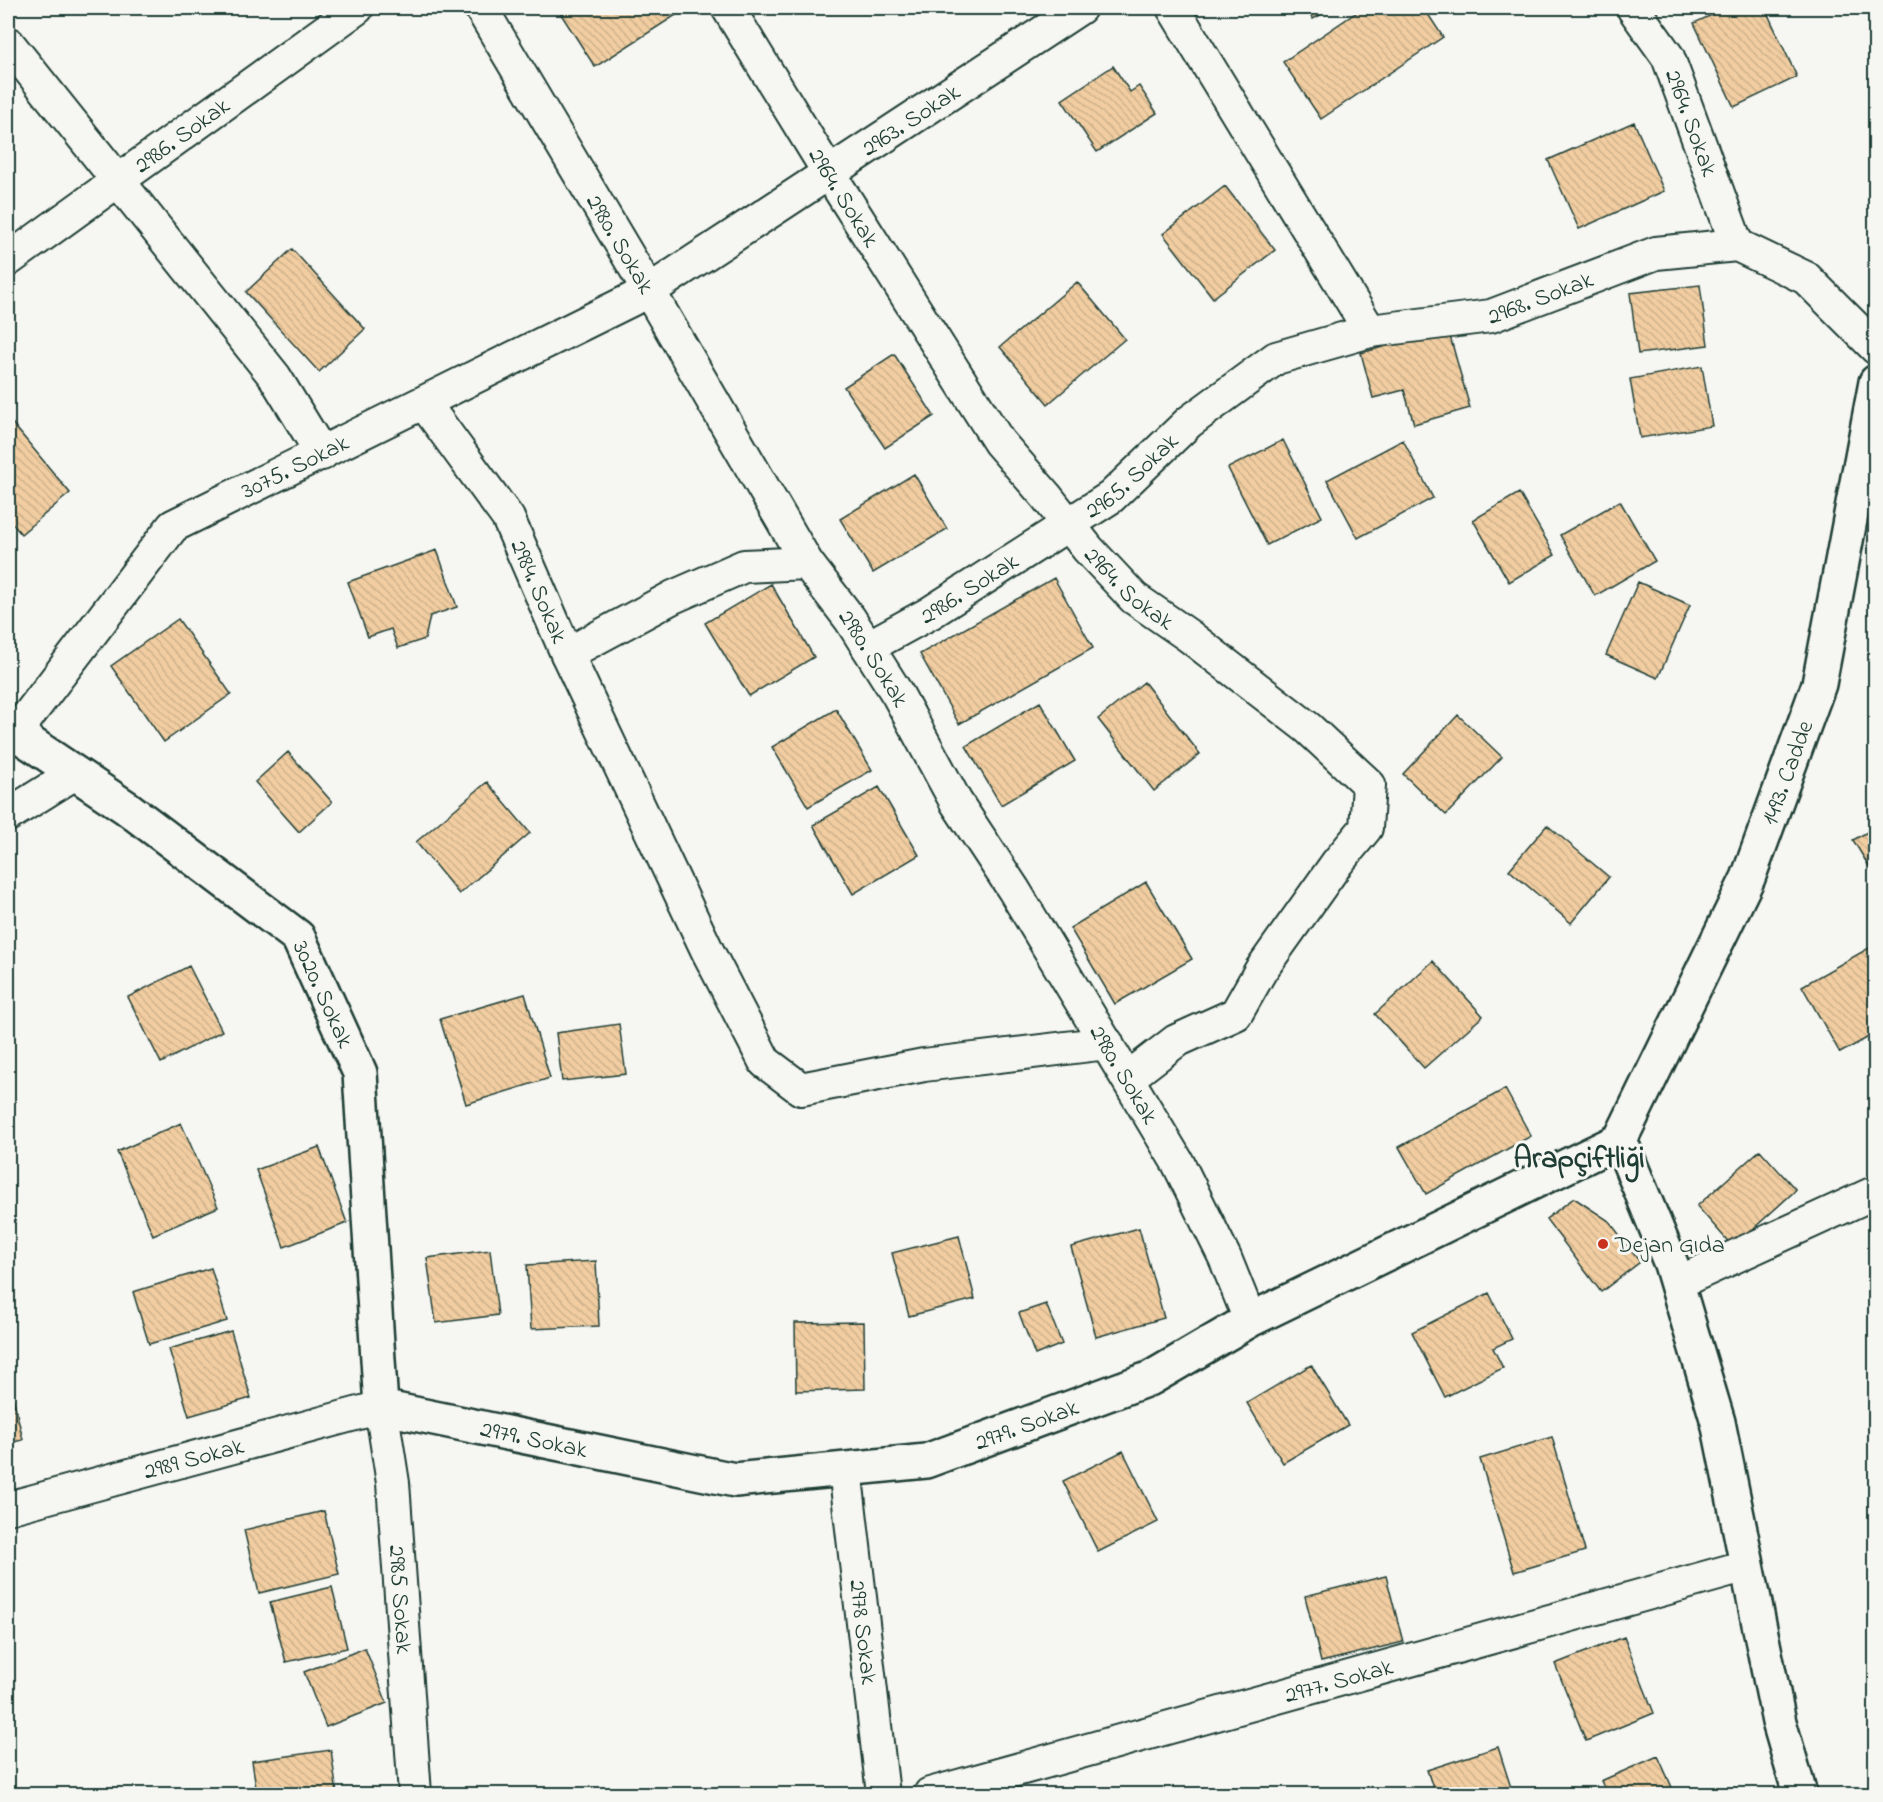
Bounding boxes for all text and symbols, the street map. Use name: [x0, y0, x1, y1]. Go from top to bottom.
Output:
street label: 2964. Sokak: [1654, 65, 1726, 182]
street label: 2963. Sokak: [855, 76, 969, 167]
street label: 2986. Sokak: [128, 90, 239, 183]
street label: 2964. Sokak: [798, 142, 887, 255]
street label: 2980. Sokak: [575, 188, 662, 302]
street label: 2968. Sokak: [1483, 263, 1599, 336]
street label: 2965. Sokak: [1079, 425, 1188, 529]
street label: 3075. Sokak: [236, 427, 356, 510]
street label: 2984. Sokak: [499, 535, 576, 650]
street label: 2964. Sokak: [1074, 540, 1181, 641]
street label: 2986. Sokak: [915, 545, 1027, 635]
street label: 2980. Sokak: [828, 602, 917, 715]
street label: 1493. Cadde: [1754, 716, 1824, 831]
street label: 3020. Sokak: [282, 935, 362, 1055]
street label: 2980. Sokak: [1079, 1019, 1166, 1132]
district label: Arapçiftliği: [1513, 1138, 1645, 1183]
place label: Dejan Gıda: [1614, 1229, 1725, 1264]
marker: Dejan Gıda: [1596, 1237, 1610, 1251]
street label: 2979. Sokak: [970, 1391, 1085, 1462]
street label: 2979. Sokak: [477, 1413, 591, 1469]
street label: 2989 Sokak: [140, 1430, 249, 1491]
street label: 2985 Sokak: [377, 1544, 420, 1656]
street label: 2978 Sokak: [838, 1578, 885, 1687]
street label: 2977. Sokak: [1281, 1651, 1398, 1714]

